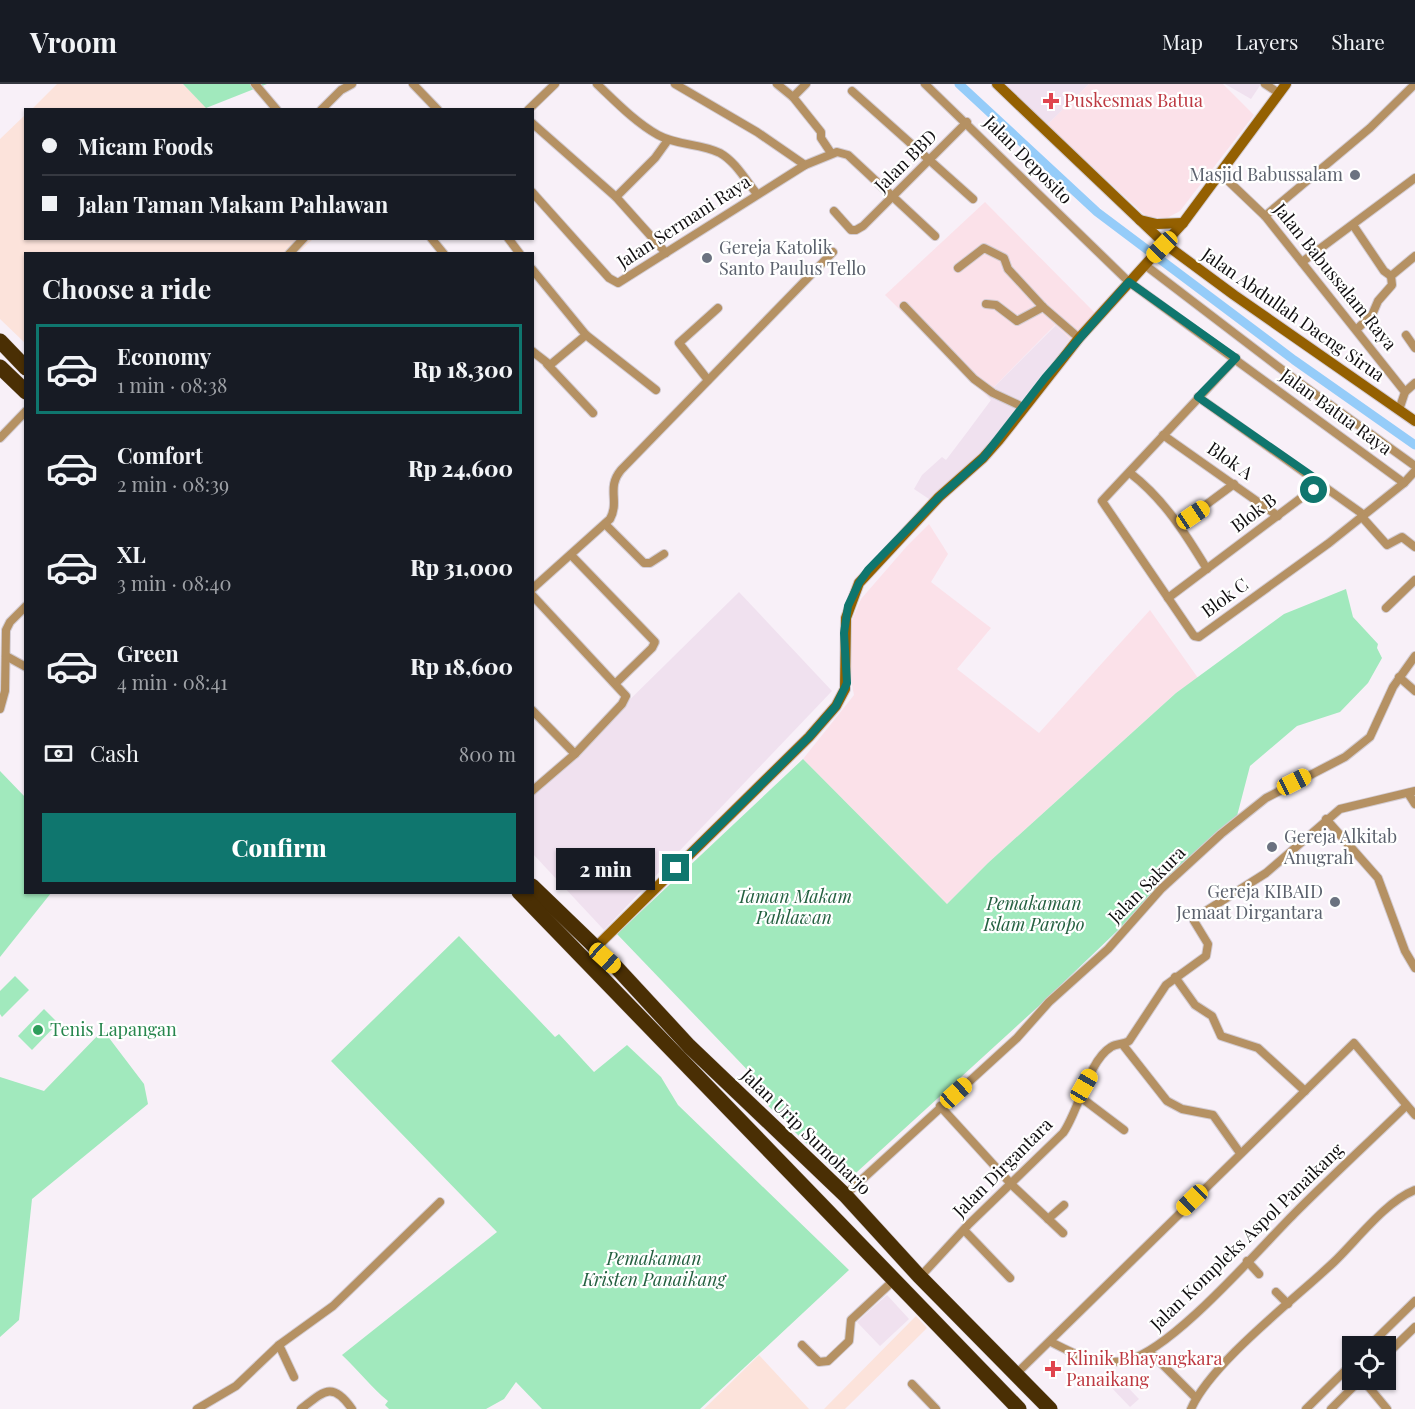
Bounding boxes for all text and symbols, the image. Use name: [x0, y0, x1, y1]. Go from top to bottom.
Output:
text: Vroom: [30, 23, 117, 60]
text: Map: [1162, 27, 1203, 55]
text: Layers: [1236, 27, 1298, 55]
text: Share: [1331, 27, 1385, 55]
place label: Puskesmas Batua: [1064, 88, 1203, 112]
marker: Puskesmas Batua: [1042, 92, 1060, 110]
street label: Jalan Deposito: [979, 109, 1078, 209]
street label: Jalan BBD: [868, 124, 942, 197]
text: Micam Foods: [78, 131, 213, 161]
place label: Masjid Babussalam: [1189, 162, 1343, 186]
marker: Masjid Babussalam: [1348, 168, 1362, 182]
street label: Jalan Sermani Raya: [611, 169, 755, 274]
text: Jalan Taman Makam Pahlawan: [78, 189, 388, 219]
street label: Jalan Babussalam Raya: [1268, 197, 1403, 355]
car: [1143, 228, 1181, 266]
place label: Gereja Katolik Santo Paulus Tello: [719, 235, 866, 280]
street label: Jalan Abdullah Daeng Sirua: [1197, 241, 1390, 387]
marker: Gereja Katolik Santo Paulus Tello: [700, 251, 714, 265]
text: Choose a ride: [42, 270, 211, 306]
text: Economy: [117, 341, 211, 371]
icon: car: [45, 342, 99, 396]
text: Rp 18,300: [413, 354, 513, 384]
street label: Jalan Batua Raya: [1275, 362, 1397, 460]
text: 1 min · 08:38: [117, 371, 227, 398]
street label: Blok A: [1203, 436, 1259, 485]
text: Comfort: [117, 440, 203, 470]
icon: car: [45, 441, 99, 495]
text: Rp 24,600: [408, 453, 513, 483]
text: 2 min · 08:39: [117, 470, 229, 497]
route start: [1300, 476, 1327, 503]
street label: Blok B: [1226, 487, 1281, 537]
car: [1173, 497, 1213, 533]
text: XL: [117, 539, 146, 569]
icon: car: [45, 540, 99, 594]
text: Rp 31,000: [410, 552, 513, 582]
text: 3 min · 08:40: [117, 569, 231, 596]
street label: Blok C: [1196, 572, 1253, 622]
text: Green: [117, 638, 179, 668]
icon: car: [45, 639, 99, 693]
text: Rp 18,600: [410, 651, 513, 681]
text: 4 min · 08:41: [117, 668, 228, 695]
icon: cash: [42, 737, 75, 770]
text: Cash: [90, 738, 139, 768]
text: 800 m: [459, 740, 516, 767]
car: [1274, 766, 1314, 798]
button: Confirm: [42, 813, 516, 882]
place label: Gereja Alkitab Anugrah: [1283, 824, 1397, 869]
marker: Gereja Alkitab Anugrah: [1265, 840, 1279, 854]
street label: Jalan Sakura: [1102, 841, 1190, 929]
callout: 2 min: [556, 847, 655, 889]
route end: [662, 854, 689, 881]
text: 2 min: [579, 855, 632, 882]
place label: Gereja KIBAID Jemaat Dirgantara: [1175, 879, 1323, 924]
park label: Taman Makam Pahlawan: [736, 884, 852, 929]
park label: Pemakaman Islam Paropo: [982, 891, 1085, 936]
marker: Gereja KIBAID Jemaat Dirgantara: [1328, 895, 1342, 909]
car: [586, 939, 624, 977]
place label: Tenis Lapangan: [50, 1017, 177, 1041]
marker: Tenis Lapangan: [31, 1023, 45, 1037]
street label: Jalan Urip Sumoharjo: [736, 1062, 877, 1200]
car: [1067, 1066, 1101, 1106]
car: [937, 1074, 975, 1112]
street label: Jalan Dirgantara: [947, 1112, 1057, 1223]
street label: Jalan Kompleks Aspol Panaikang: [1144, 1137, 1349, 1336]
car: [1173, 1181, 1211, 1219]
park label: Pemakaman Kristen Panaikang: [581, 1246, 728, 1291]
map controls: [1342, 1336, 1396, 1390]
button: locate: [1342, 1336, 1396, 1390]
place label: Klinik Bhayangkara Panaikang: [1066, 1346, 1223, 1391]
marker: Klinik Bhayangkara Panaikang: [1044, 1360, 1062, 1378]

